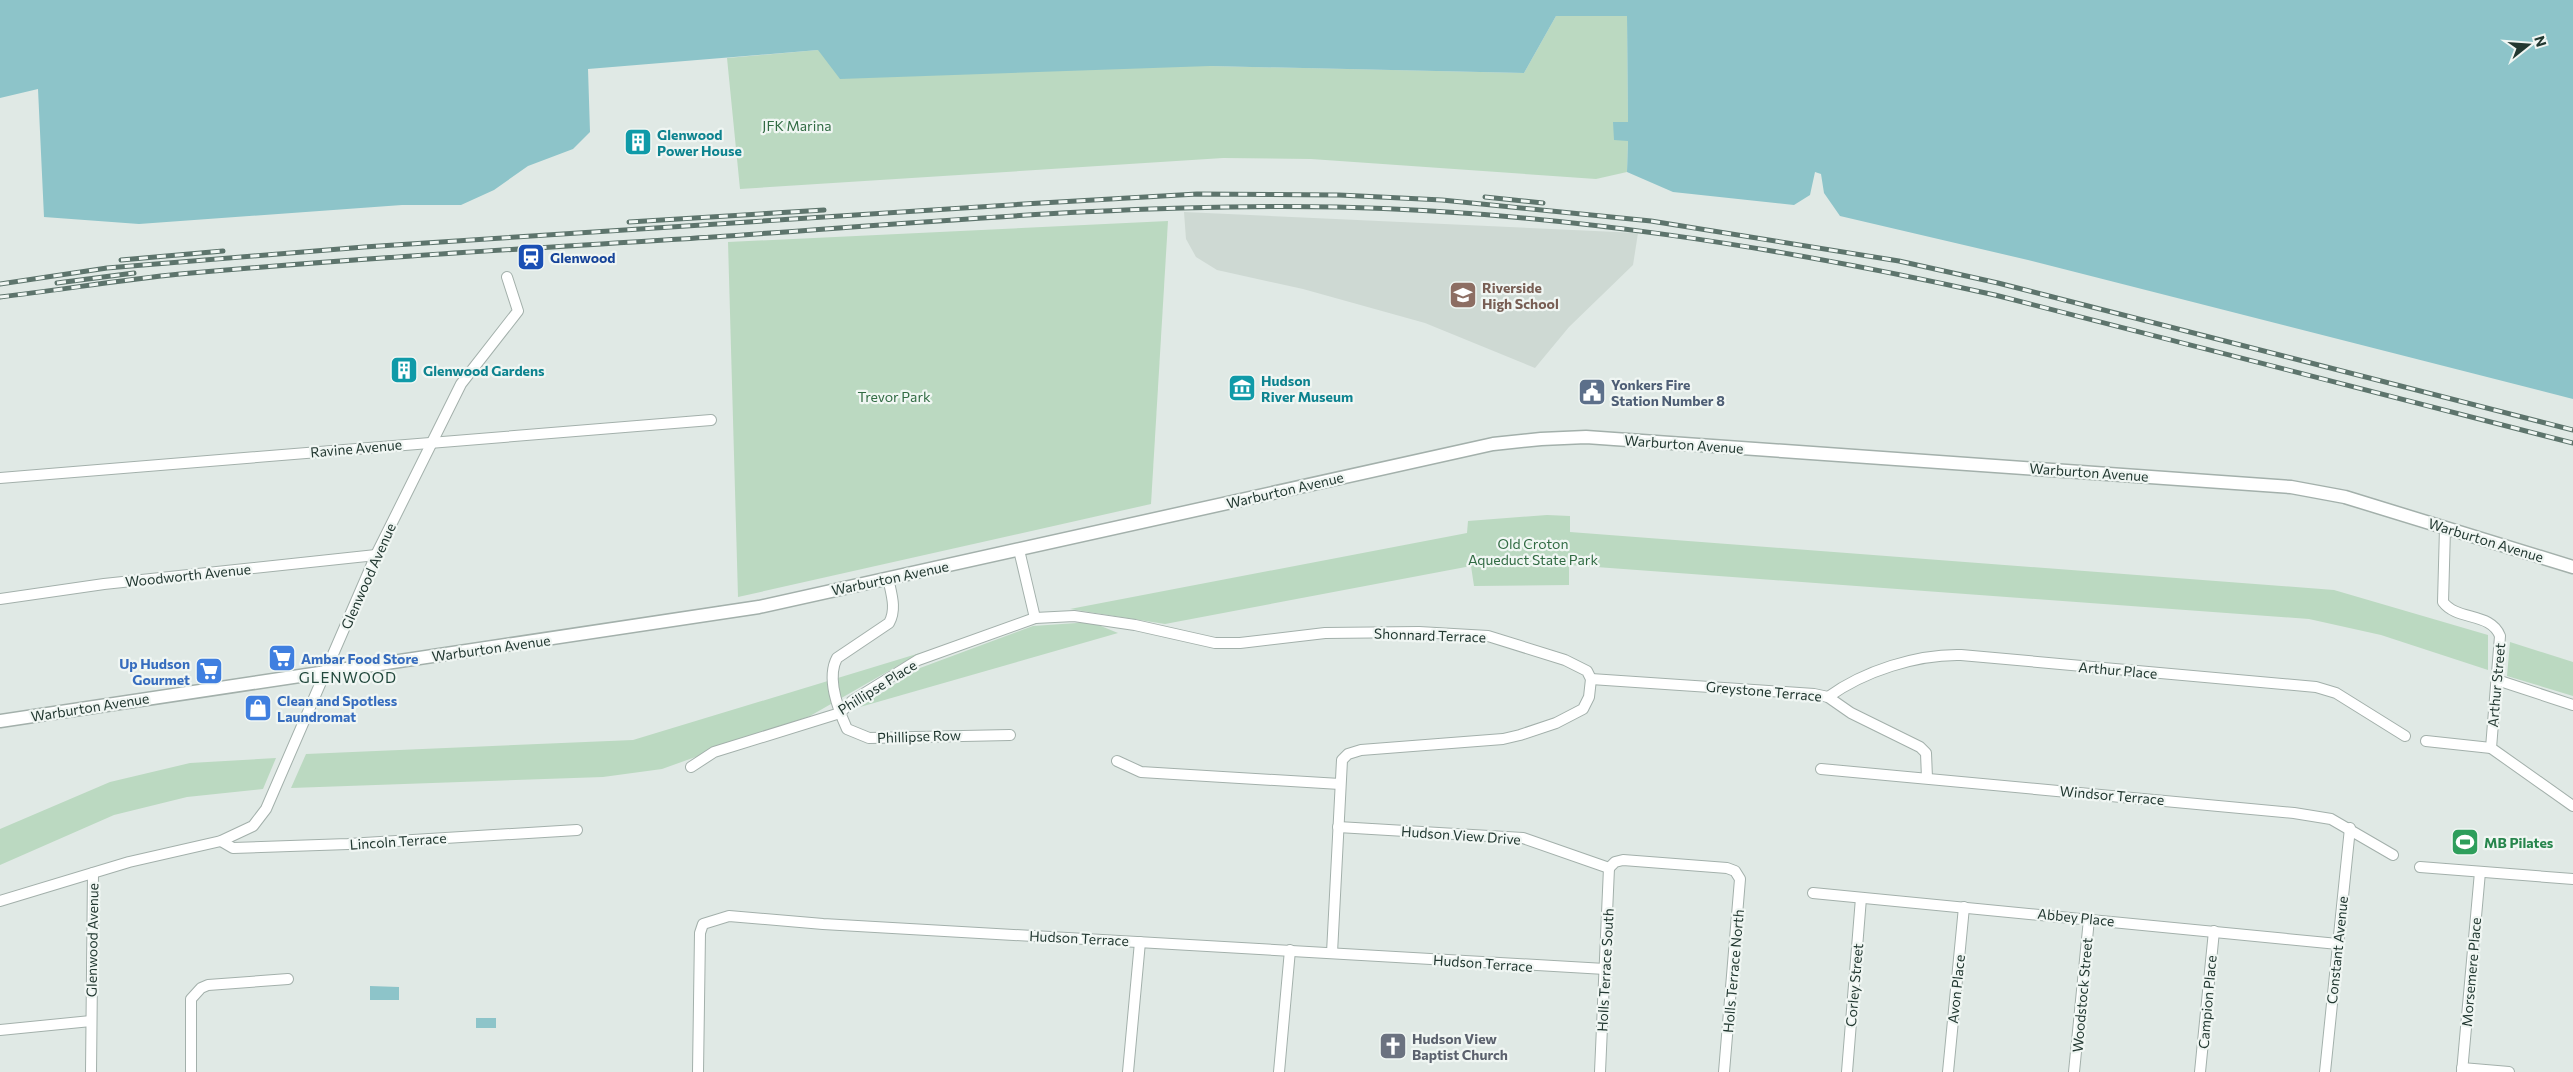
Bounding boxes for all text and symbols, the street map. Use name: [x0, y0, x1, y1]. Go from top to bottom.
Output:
north arrow: [2503, 20, 2553, 70]
text: N: [2531, 34, 2551, 49]
park label: JFK Marina: [762, 117, 832, 134]
place label: Glenwood Power House: [657, 126, 742, 159]
building icon: Glenwood Power House: [623, 127, 653, 157]
station icon: Glenwood: [516, 242, 546, 272]
place label: Glenwood: [550, 249, 616, 266]
place label: Riverside High School: [1482, 279, 1559, 312]
school or university icon: Riverside High School: [1448, 280, 1478, 310]
building icon: Glenwood Gardens: [389, 355, 419, 385]
place label: Glenwood Gardens: [423, 362, 545, 379]
place label: Hudson River Museum: [1261, 372, 1353, 405]
museum icon: Hudson River Museum: [1227, 373, 1257, 403]
place label: Yonkers Fire Station Number 8: [1611, 376, 1725, 409]
public building icon: Yonkers Fire Station Number 8: [1577, 377, 1607, 407]
park label: Trevor Park: [857, 388, 931, 405]
street label: Warburton Avenue: [1624, 431, 1744, 457]
street label: Ravine Avenue: [309, 436, 403, 460]
street label: Warburton Avenue: [2029, 459, 2149, 485]
street label: Warburton Avenue: [1225, 468, 1345, 512]
street label: Warburton Avenue: [2426, 514, 2546, 566]
street label: Glenwood Avenue: [337, 520, 399, 632]
park label: Old Croton Aqueduct State Park: [1468, 535, 1598, 568]
street label: Warburton Avenue: [830, 557, 950, 599]
street label: Woodworth Avenue: [124, 560, 252, 590]
street label: Shonnard Terrace: [1374, 625, 1486, 645]
street label: Warburton Avenue: [431, 631, 551, 665]
street label: Arthur Street: [2484, 642, 2508, 728]
supermarket icon: Ambar Food Store: [267, 643, 297, 673]
place label: Ambar Food Store: [301, 650, 418, 667]
place label: Up Hudson Gourmet: [119, 655, 190, 688]
supermarket icon: Up Hudson Gourmet: [194, 656, 224, 686]
street label: Phillipse Place: [834, 656, 920, 718]
street label: Arthur Place: [2078, 658, 2158, 682]
district label: GLENWOOD: [299, 668, 397, 686]
street label: Greystone Terrace: [1705, 677, 1823, 705]
street label: Warburton Avenue: [30, 689, 150, 725]
place label: Clean and Spotless Laundromat: [277, 692, 398, 725]
shop icon: Clean and Spotless Laundromat: [243, 693, 273, 723]
street label: Phillipse Row: [877, 726, 961, 746]
street label: Windsor Terrace: [2059, 782, 2165, 808]
street label: Hudson View Drive: [1401, 822, 1521, 848]
sports icon: MB Pilates: [2450, 827, 2480, 857]
street label: Lincoln Terrace: [349, 829, 447, 853]
place label: MB Pilates: [2484, 834, 2554, 851]
street label: Glenwood Avenue: [83, 883, 101, 997]
street label: Constant Avenue: [2323, 895, 2351, 1005]
street label: Abbey Place: [2037, 905, 2115, 929]
street label: Holls Terrace South: [1593, 908, 1617, 1032]
street label: Holls Terrace North: [1719, 909, 1747, 1033]
street label: Morsemere Place: [2458, 917, 2484, 1027]
street label: Hudson Terrace: [1029, 927, 1129, 949]
street label: Woodstock Street: [2069, 937, 2096, 1053]
street label: Corley Street: [1842, 942, 1866, 1027]
street label: Hudson Terrace: [1433, 951, 1533, 975]
street label: Avon Place: [1944, 954, 1968, 1024]
street label: Campion Place: [2194, 954, 2220, 1050]
place label: Hudson View Baptist Church: [1412, 1030, 1508, 1063]
church icon: Hudson View Baptist Church: [1378, 1031, 1408, 1061]

